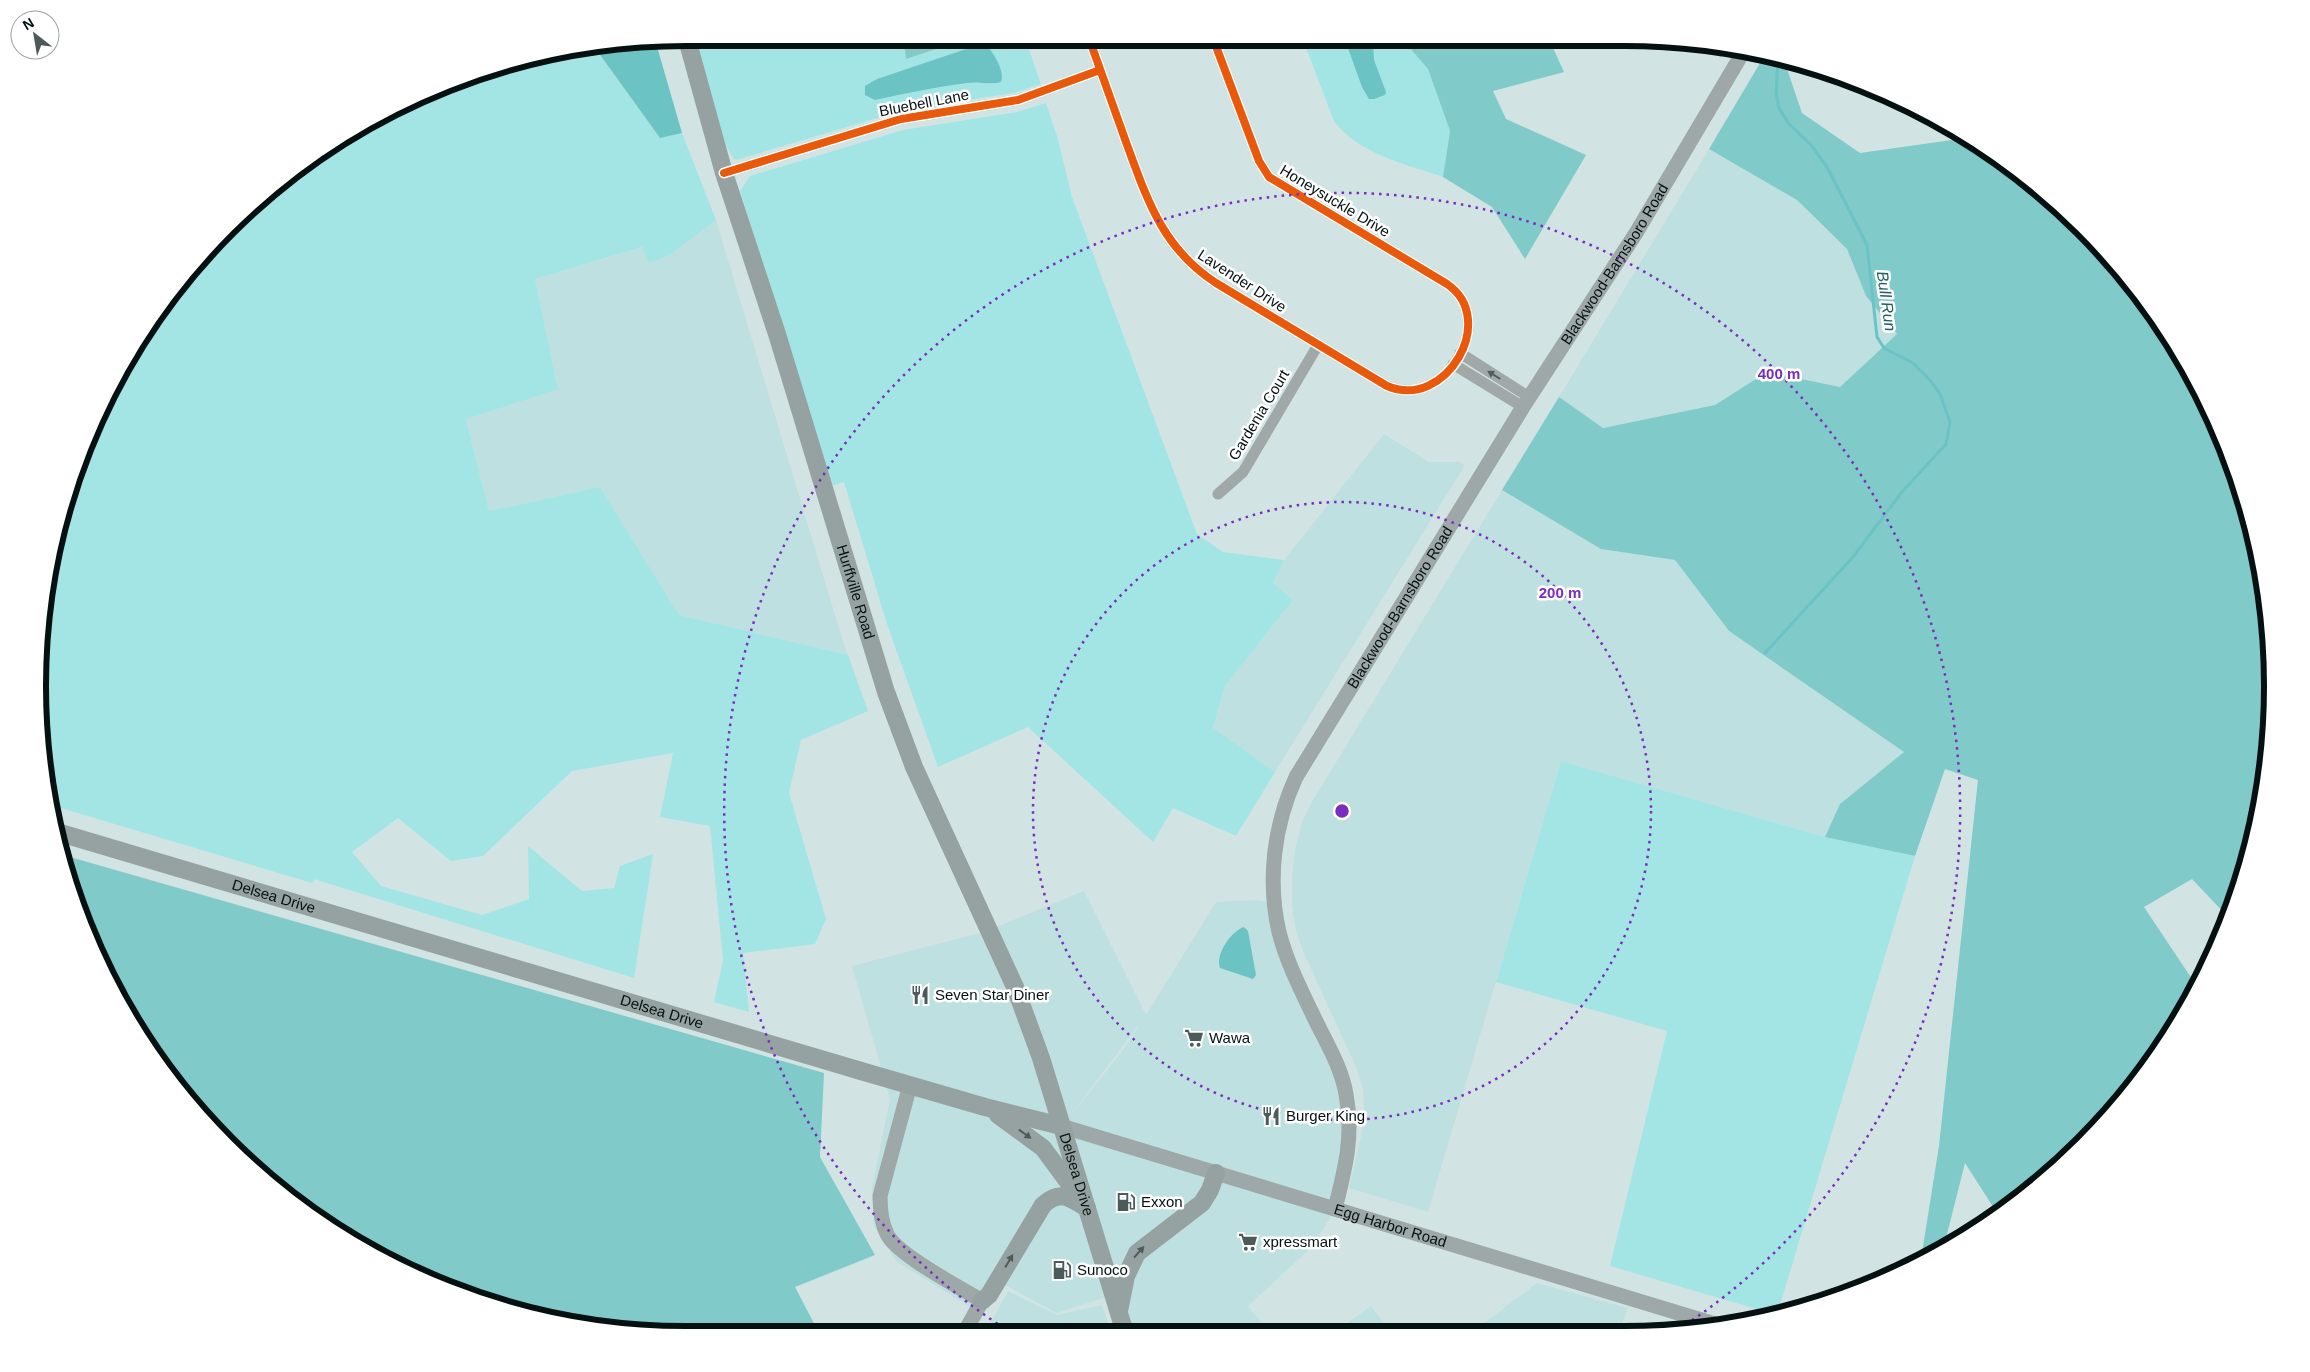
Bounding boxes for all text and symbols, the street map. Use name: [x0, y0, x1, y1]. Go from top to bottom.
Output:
north arrow: [10, 10, 60, 60]
text: N: [20, 14, 37, 33]
street label: Bluebell Lane: [878, 85, 970, 120]
street label: Honeysuckle Drive: [1277, 161, 1393, 240]
street label: Blackwood-Barnsboro Road: [1557, 180, 1671, 347]
street label: Lavender Drive: [1195, 246, 1290, 315]
water label: Bull Run: [1874, 270, 1899, 332]
text: 400 m: [1758, 365, 1800, 382]
street label: Gardenia Court: [1225, 366, 1293, 463]
one-way arrow: [1488, 370, 1501, 380]
street label: Blackwood-Barnsboro Road: [1344, 523, 1456, 691]
street label: Hurffville Road: [834, 542, 878, 641]
text: 200 m: [1539, 584, 1581, 601]
centre of rings: [1333, 802, 1351, 820]
street label: Delsea Drive: [230, 876, 317, 916]
restaurant icon: Seven Star Diner: [909, 984, 931, 1006]
place label: Seven Star Diner: [935, 986, 1049, 1003]
street label: Delsea Drive: [618, 991, 706, 1032]
supermarket icon: Wawa: [1183, 1027, 1205, 1049]
place label: Wawa: [1209, 1029, 1251, 1046]
restaurant icon: Burger King: [1260, 1105, 1282, 1127]
place label: Burger King: [1286, 1107, 1365, 1124]
one-way arrow: [1018, 1129, 1032, 1139]
street label: Delsea Drive: [1056, 1131, 1098, 1218]
fuel station icon: Exxon: [1115, 1191, 1137, 1213]
place label: Exxon: [1141, 1193, 1183, 1210]
street label: Egg Harbor Road: [1332, 1200, 1449, 1250]
supermarket icon: xpressmart: [1237, 1231, 1259, 1253]
place label: xpressmart: [1263, 1233, 1338, 1250]
one-way arrow: [1134, 1246, 1145, 1259]
one-way arrow: [1005, 1254, 1014, 1267]
fuel station icon: Sunoco: [1051, 1259, 1073, 1281]
place label: Sunoco: [1077, 1261, 1128, 1278]

